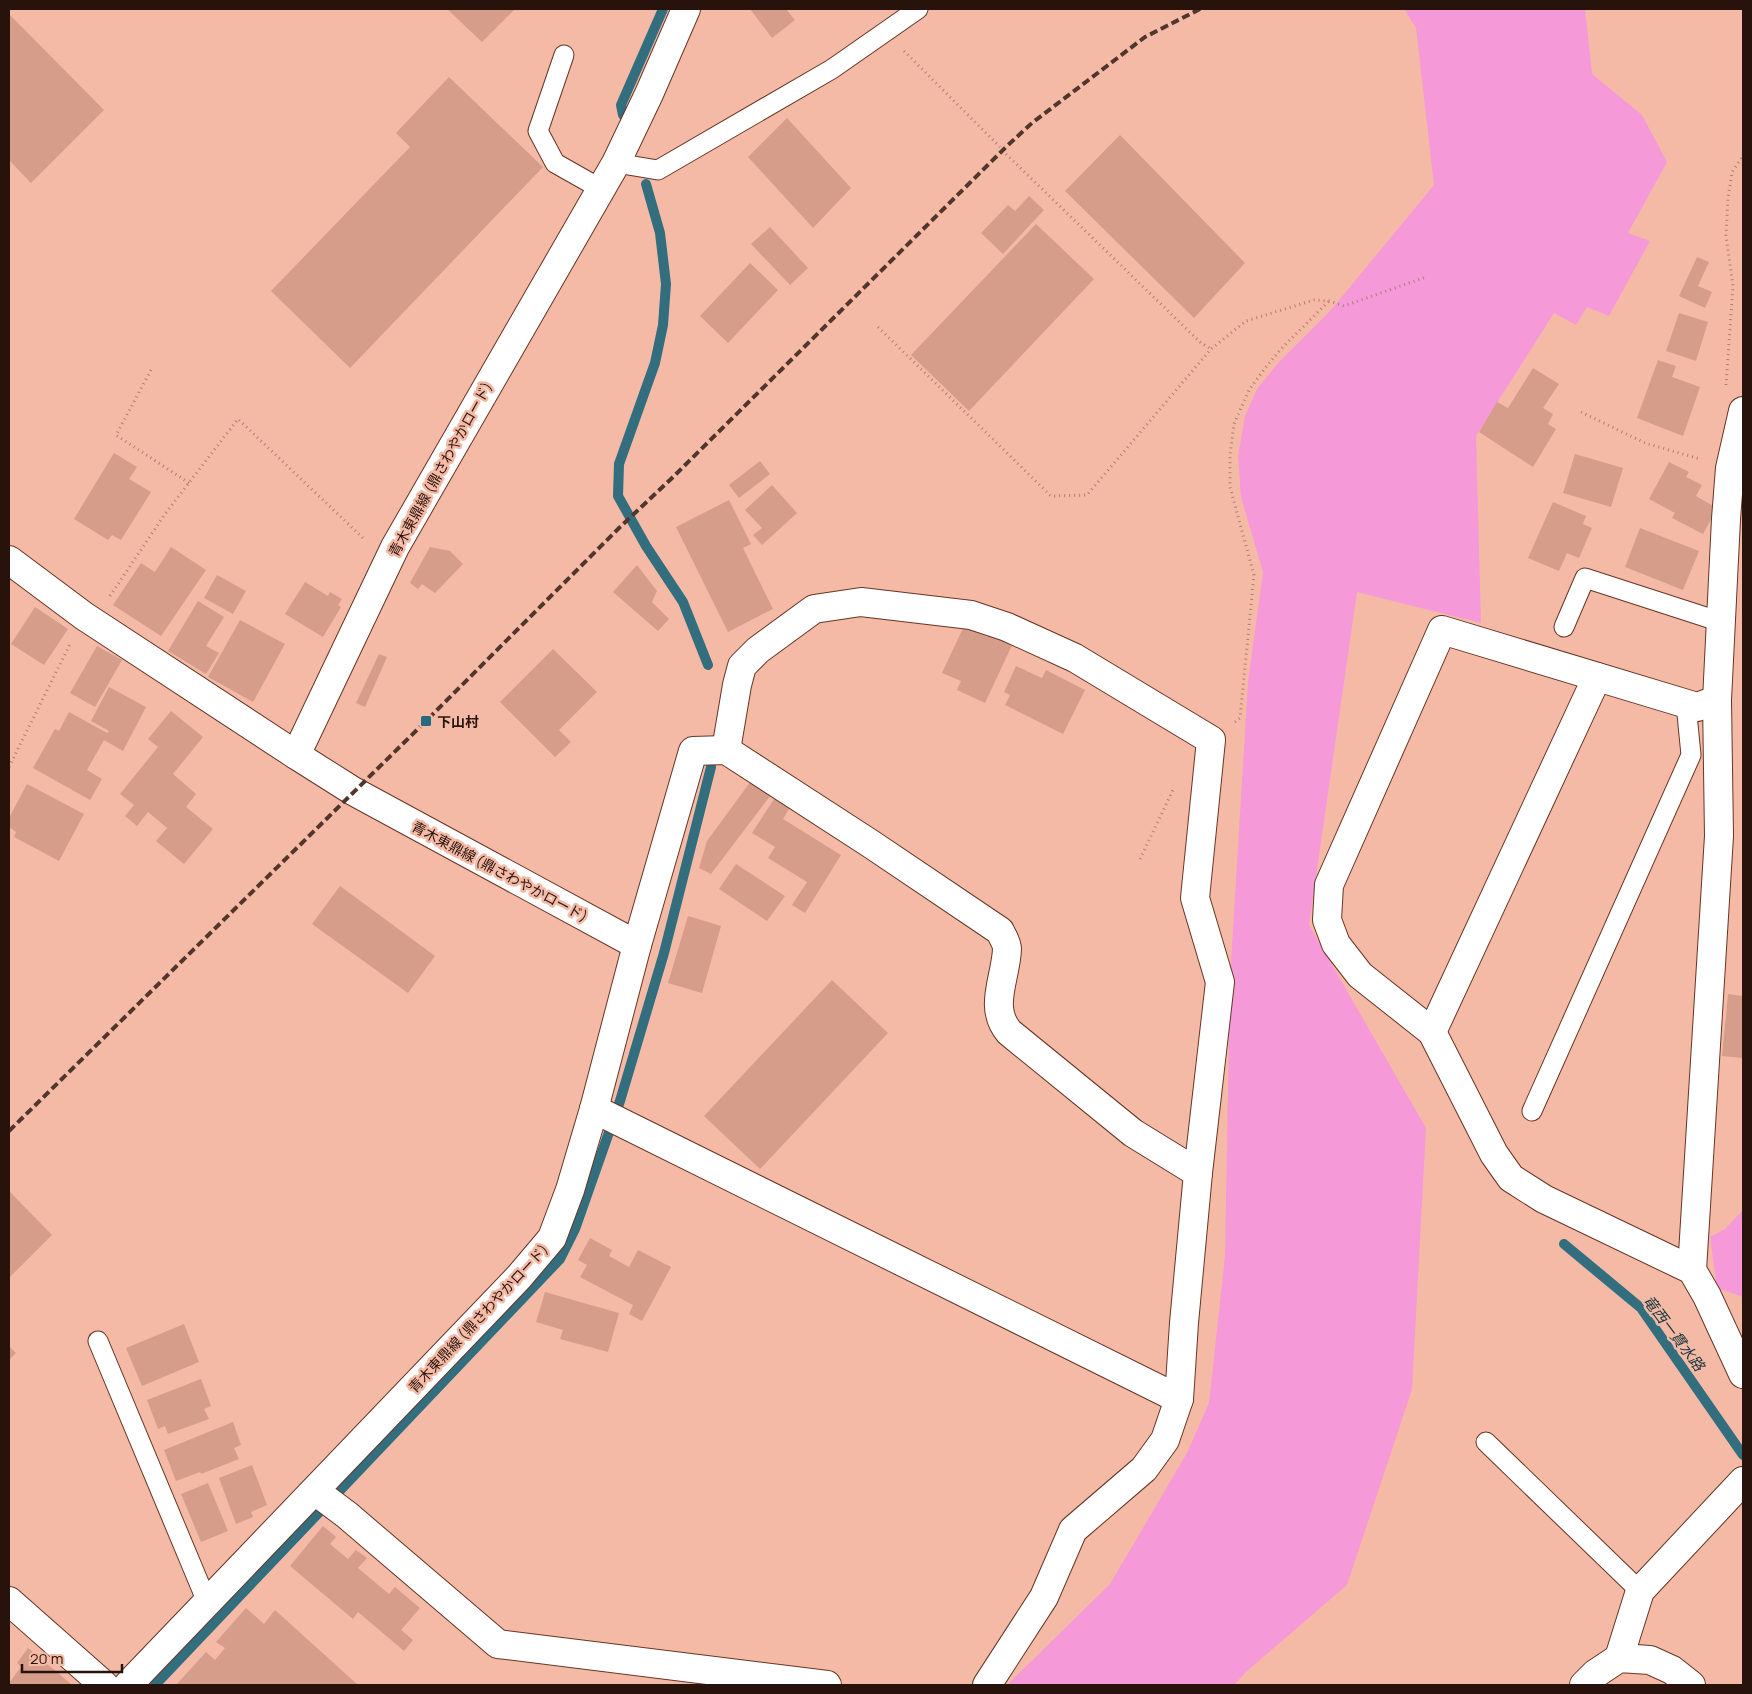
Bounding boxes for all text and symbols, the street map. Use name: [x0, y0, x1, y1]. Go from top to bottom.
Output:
street label: 青木東鼎線 (鼎さわやかロード): [384, 378, 496, 560]
place label: 下山村: [437, 712, 479, 731]
marker: 下山村: [419, 714, 433, 728]
street label: 青木東鼎線 (鼎さわやかロード): [409, 816, 591, 926]
street label: 青木東鼎線 (鼎さわやかロード): [404, 1240, 552, 1396]
water label: 竜西一貫水路: [1639, 1291, 1711, 1377]
scale bar: [22, 1642, 122, 1674]
text: 20 m: [30, 1648, 63, 1669]

